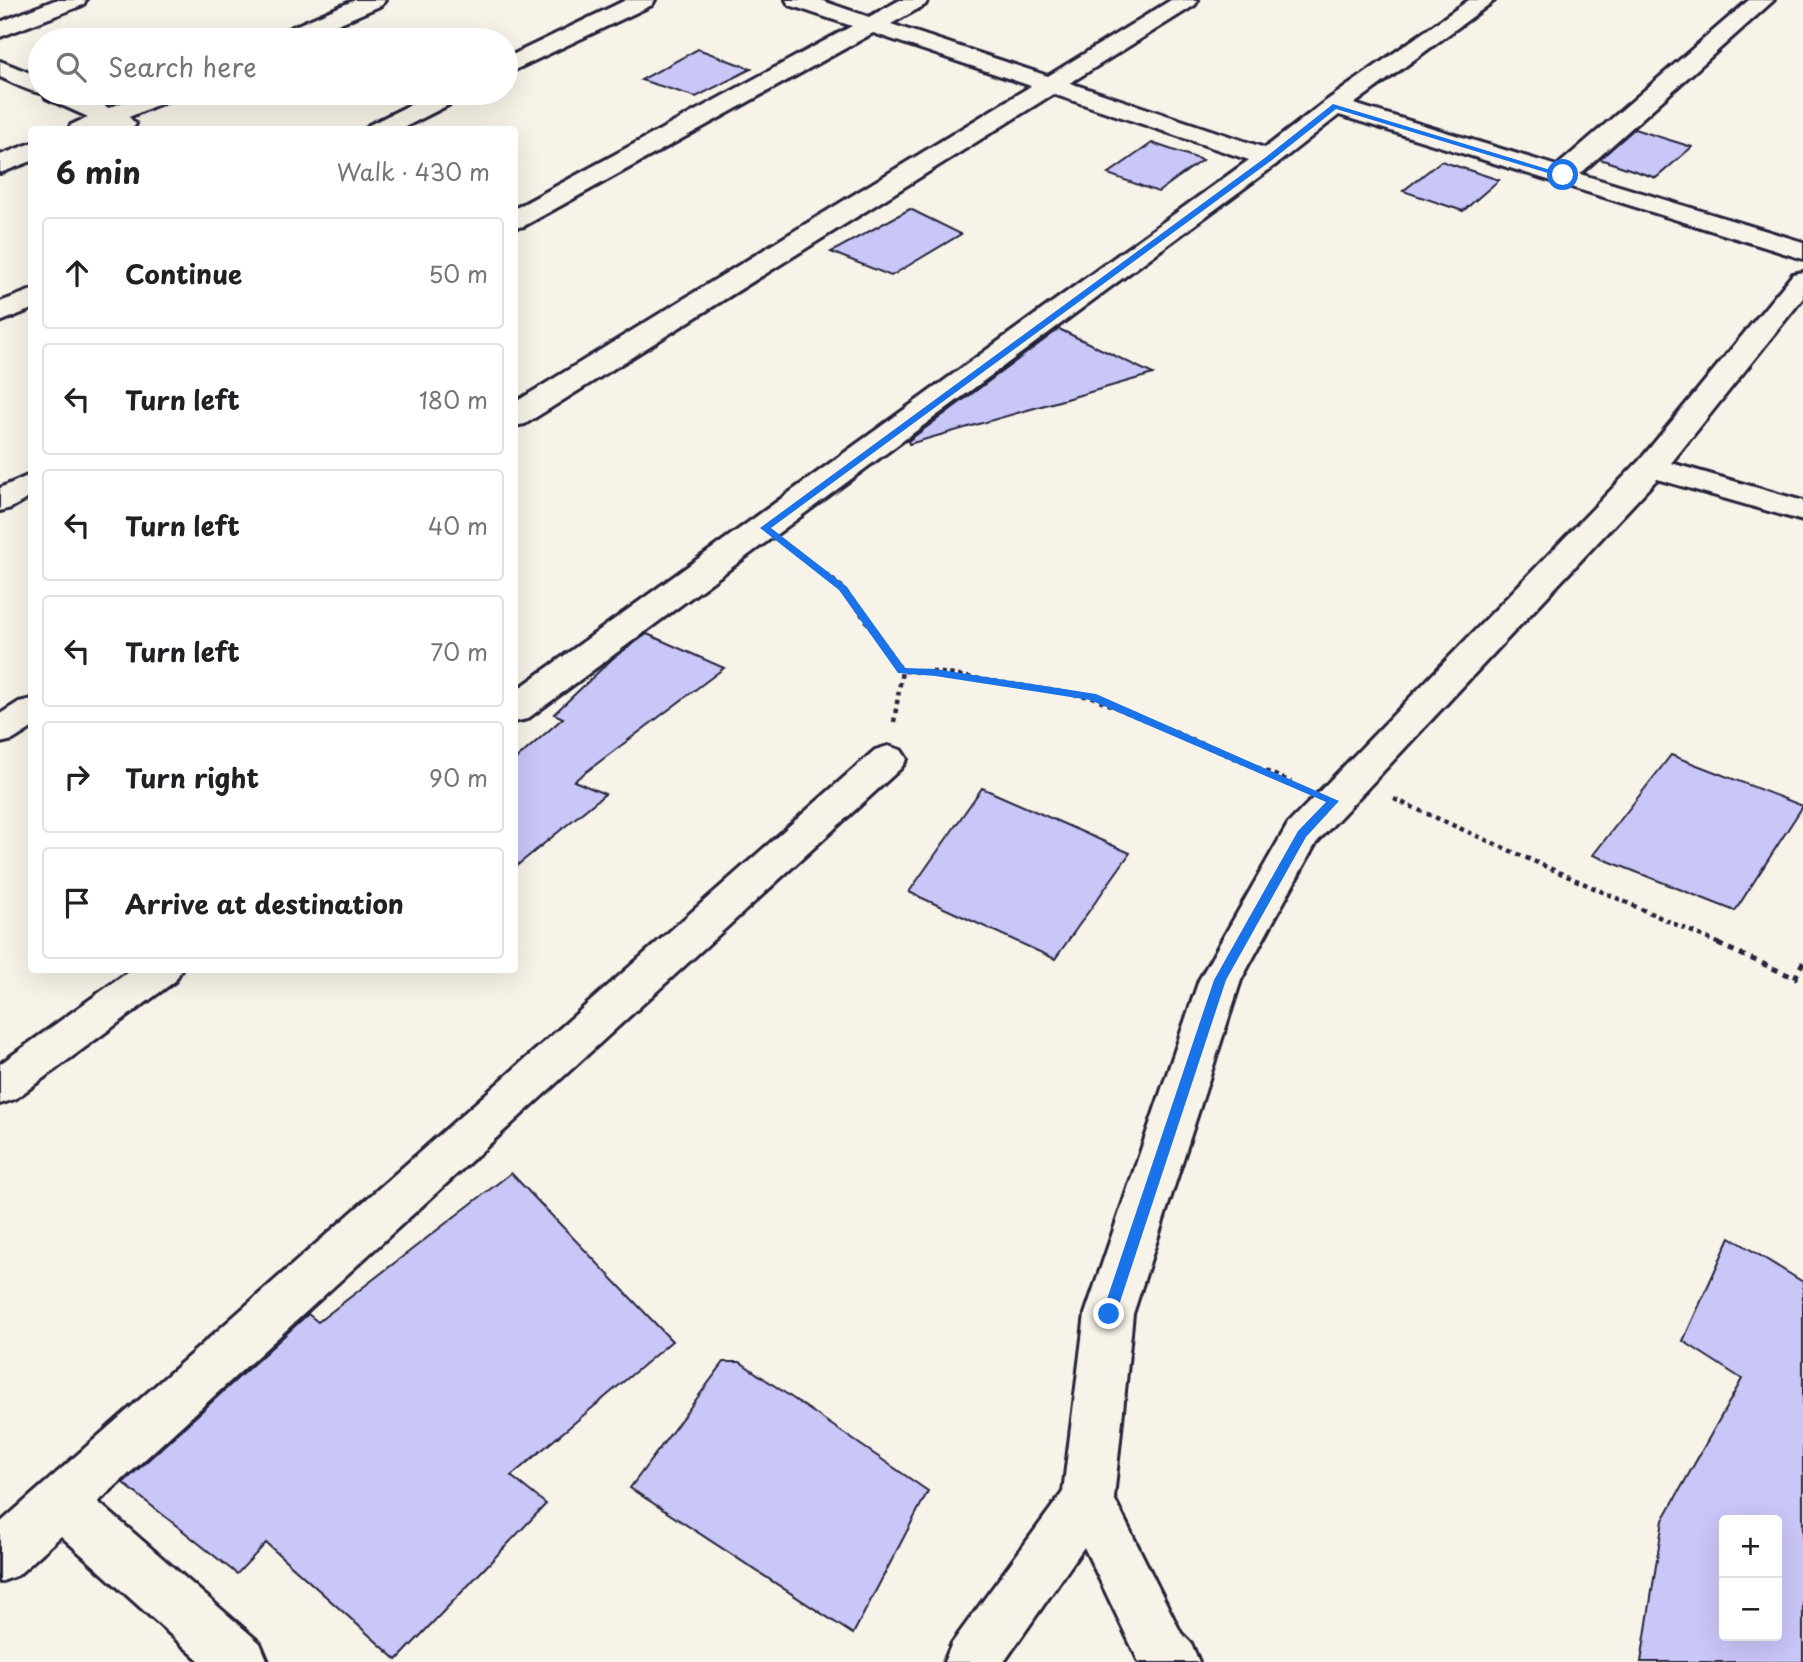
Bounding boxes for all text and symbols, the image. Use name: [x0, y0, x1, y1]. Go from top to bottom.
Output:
search box: [28, 28, 518, 105]
text: Search here: [108, 47, 257, 86]
icon: search: [52, 48, 90, 86]
text: 6 min: [56, 149, 141, 194]
text: Walk · 430 m: [337, 154, 490, 189]
route start: [1547, 159, 1578, 190]
icon: ahead: [58, 254, 96, 292]
text: Continue: [125, 254, 242, 293]
text: 50 m: [428, 256, 488, 291]
icon: left: [58, 380, 96, 418]
text: Turn left: [125, 380, 240, 419]
text: 180 m: [419, 382, 488, 417]
icon: left: [58, 506, 96, 544]
text: Turn left: [125, 506, 240, 545]
text: 40 m: [428, 508, 488, 543]
icon: left: [58, 632, 96, 670]
text: Turn left: [125, 632, 240, 671]
text: 70 m: [430, 634, 488, 669]
icon: right: [58, 758, 96, 796]
text: Turn right: [125, 758, 259, 797]
text: 90 m: [429, 760, 488, 795]
icon: arrive: [58, 884, 96, 922]
text: Arrive at destination: [125, 884, 404, 923]
route end: [1093, 1298, 1124, 1329]
map controls: [1719, 1515, 1782, 1641]
button: +: [1719, 1515, 1782, 1578]
button: −: [1719, 1578, 1782, 1641]

